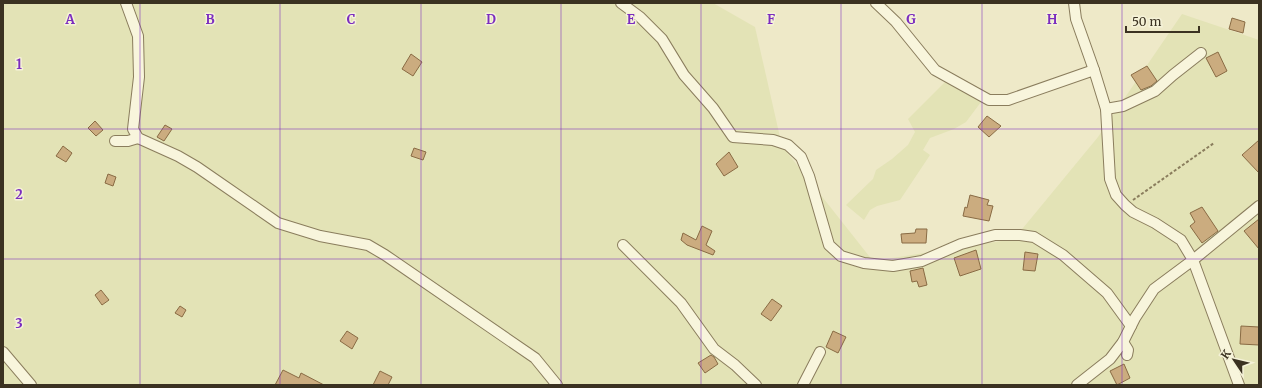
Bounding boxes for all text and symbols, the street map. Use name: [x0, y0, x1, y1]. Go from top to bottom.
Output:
scale bar: [1126, 8, 1199, 34]
text: A: [64, 11, 75, 28]
text: B: [205, 11, 215, 28]
text: C: [347, 11, 356, 28]
text: D: [486, 11, 496, 28]
text: E: [627, 11, 636, 28]
text: F: [767, 11, 775, 28]
text: G: [906, 11, 916, 28]
text: H: [1047, 11, 1058, 28]
text: 50 m: [1132, 14, 1161, 29]
text: 1: [16, 56, 22, 73]
text: 2: [15, 186, 23, 203]
text: 3: [15, 315, 23, 332]
north arrow: [1214, 340, 1254, 380]
text: K: [1218, 346, 1234, 362]

